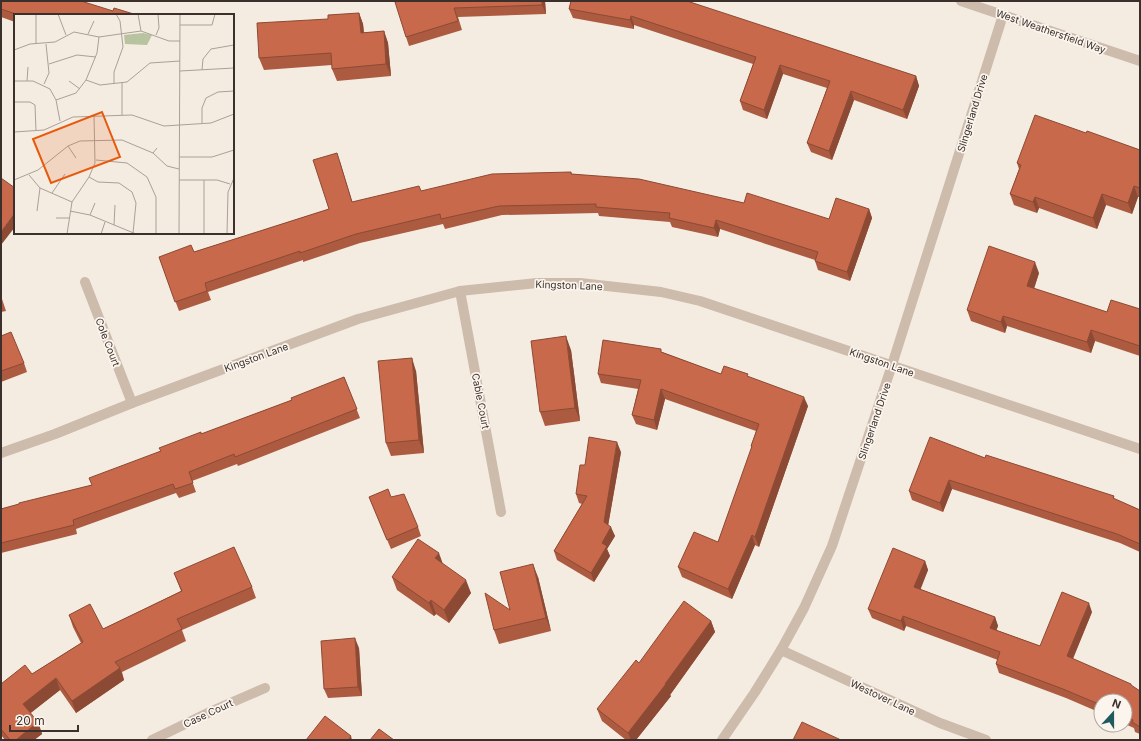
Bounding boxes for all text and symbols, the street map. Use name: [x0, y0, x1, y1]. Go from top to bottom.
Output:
street label: West Weathersfield Way: [995, 7, 1108, 56]
inset map: [14, 14, 234, 234]
street label: Slingerland Drive: [954, 72, 990, 153]
street label: Kingston Lane: [535, 278, 603, 292]
street label: Cole Court: [93, 316, 123, 369]
street label: Kingston Lane: [222, 340, 290, 374]
street label: Kingston Lane: [848, 345, 916, 379]
street label: Cable Court: [470, 372, 492, 431]
street label: Slingerland Drive: [855, 381, 893, 461]
street label: Westover Lane: [849, 677, 918, 717]
north arrow: [1093, 693, 1133, 733]
street label: Case Court: [181, 696, 235, 730]
text: N: [1110, 696, 1123, 712]
scale bar: [10, 707, 78, 733]
text: 20 m: [16, 713, 45, 728]

